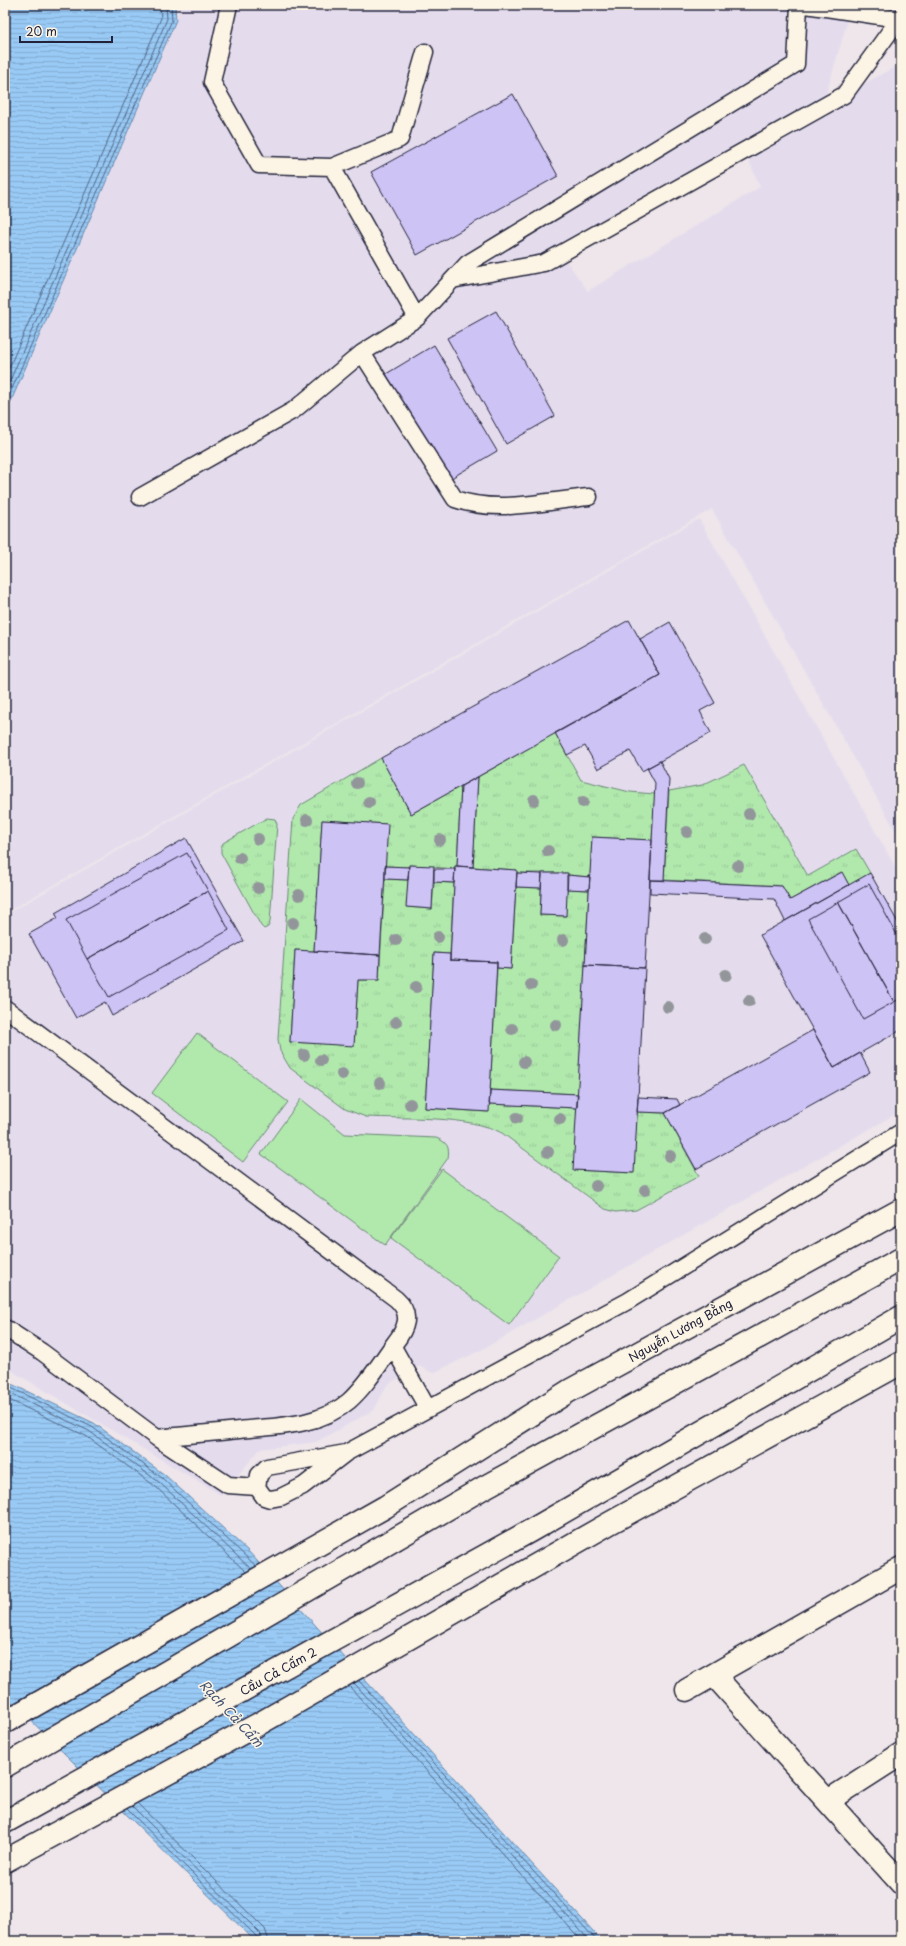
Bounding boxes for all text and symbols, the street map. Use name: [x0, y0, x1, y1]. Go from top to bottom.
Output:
scale bar: [20, 18, 112, 44]
text: 20 m: [26, 22, 57, 40]
street label: Nguyễn Lương Bằng: [625, 1294, 735, 1366]
street label: Cầu Cả Cấm 2: [236, 1642, 320, 1700]
water label: Rạch Cả Cấm: [196, 1675, 269, 1752]

